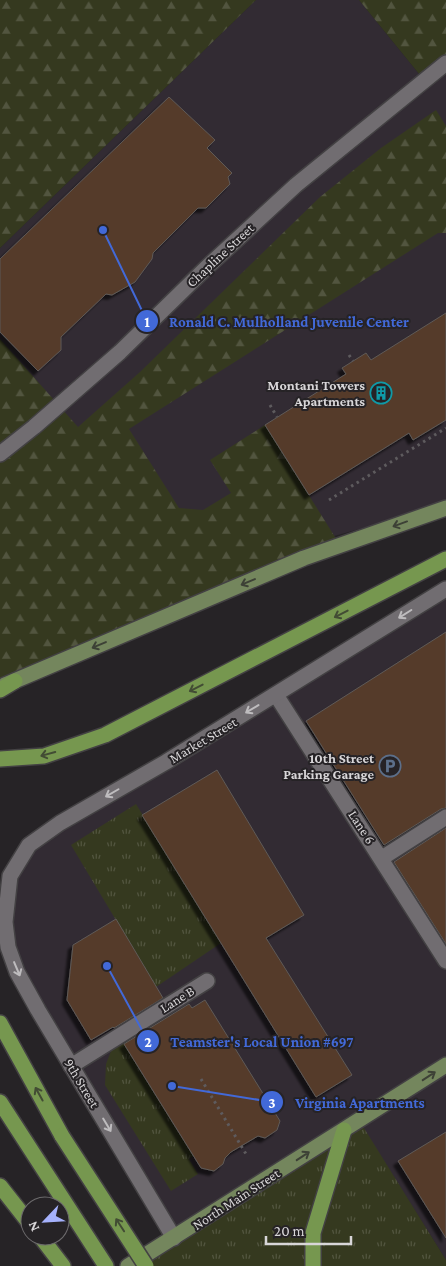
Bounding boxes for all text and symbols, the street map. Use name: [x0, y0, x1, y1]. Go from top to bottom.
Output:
street label: Chapline Street: [183, 220, 257, 290]
callout: Ronald C. Mulholland Juvenile Center: [135, 306, 419, 336]
text: 1: [144, 314, 150, 330]
text: Ronald C. Mulholland Juvenile Center: [169, 314, 409, 330]
place label: Montani Towers Apartments: [267, 377, 365, 409]
building icon: Montani Towers Apartments: [369, 381, 393, 405]
one-way arrow: [393, 520, 408, 529]
one-way arrow: [241, 577, 256, 587]
one-way arrow: [333, 609, 348, 619]
one-way arrow: [398, 610, 412, 620]
one-way arrow: [92, 641, 107, 651]
one-way arrow: [189, 684, 204, 693]
one-way arrow: [245, 705, 259, 715]
street label: Market Street: [166, 713, 240, 766]
one-way arrow: [41, 749, 57, 759]
place label: 10th Street Parking Garage: [283, 750, 375, 782]
parking icon: 10th Street Parking Garage: [378, 754, 402, 778]
one-way arrow: [106, 788, 120, 798]
street label: Lane 6: [345, 807, 379, 847]
one-way arrow: [12, 961, 22, 976]
street label: Lane B: [157, 982, 197, 1016]
callout: Teamster's Local Union #697: [136, 1026, 364, 1056]
text: 2: [144, 1034, 152, 1050]
text: Teamster's Local Union #697: [170, 1034, 354, 1050]
street label: 9th Street: [61, 1055, 103, 1111]
one-way arrow: [422, 1070, 436, 1081]
one-way arrow: [34, 1086, 44, 1101]
callout: Virginia Apartments: [260, 1087, 434, 1117]
text: 3: [268, 1095, 276, 1111]
text: Virginia Apartments: [294, 1095, 425, 1111]
one-way arrow: [102, 1118, 112, 1132]
one-way arrow: [295, 1151, 309, 1161]
street label: North Main Street: [189, 1165, 283, 1233]
north arrow: [20, 1196, 70, 1246]
scale bar: [266, 1214, 351, 1246]
text: N: [24, 1218, 42, 1234]
one-way arrow: [114, 1218, 125, 1232]
text: 20 m: [274, 1223, 305, 1239]

